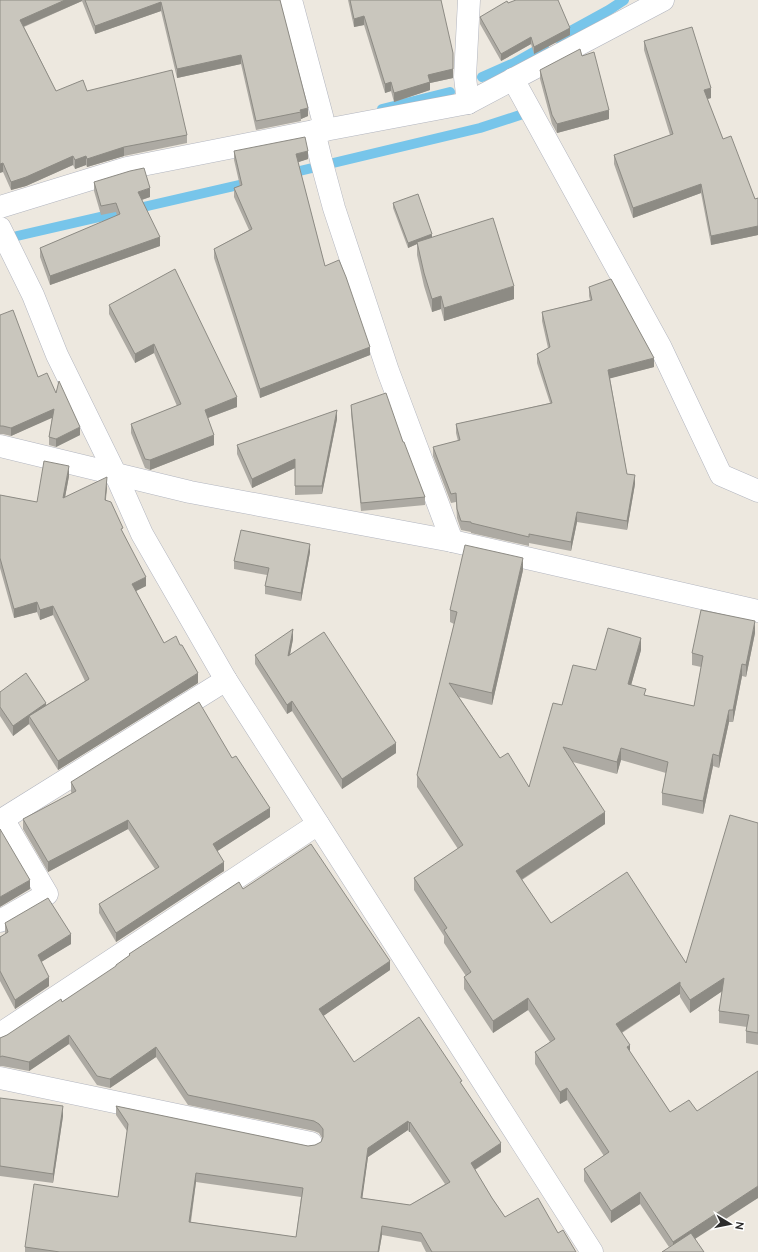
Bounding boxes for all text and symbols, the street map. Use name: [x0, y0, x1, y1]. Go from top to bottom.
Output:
north arrow: [710, 1204, 750, 1244]
text: N: [733, 1221, 746, 1231]

